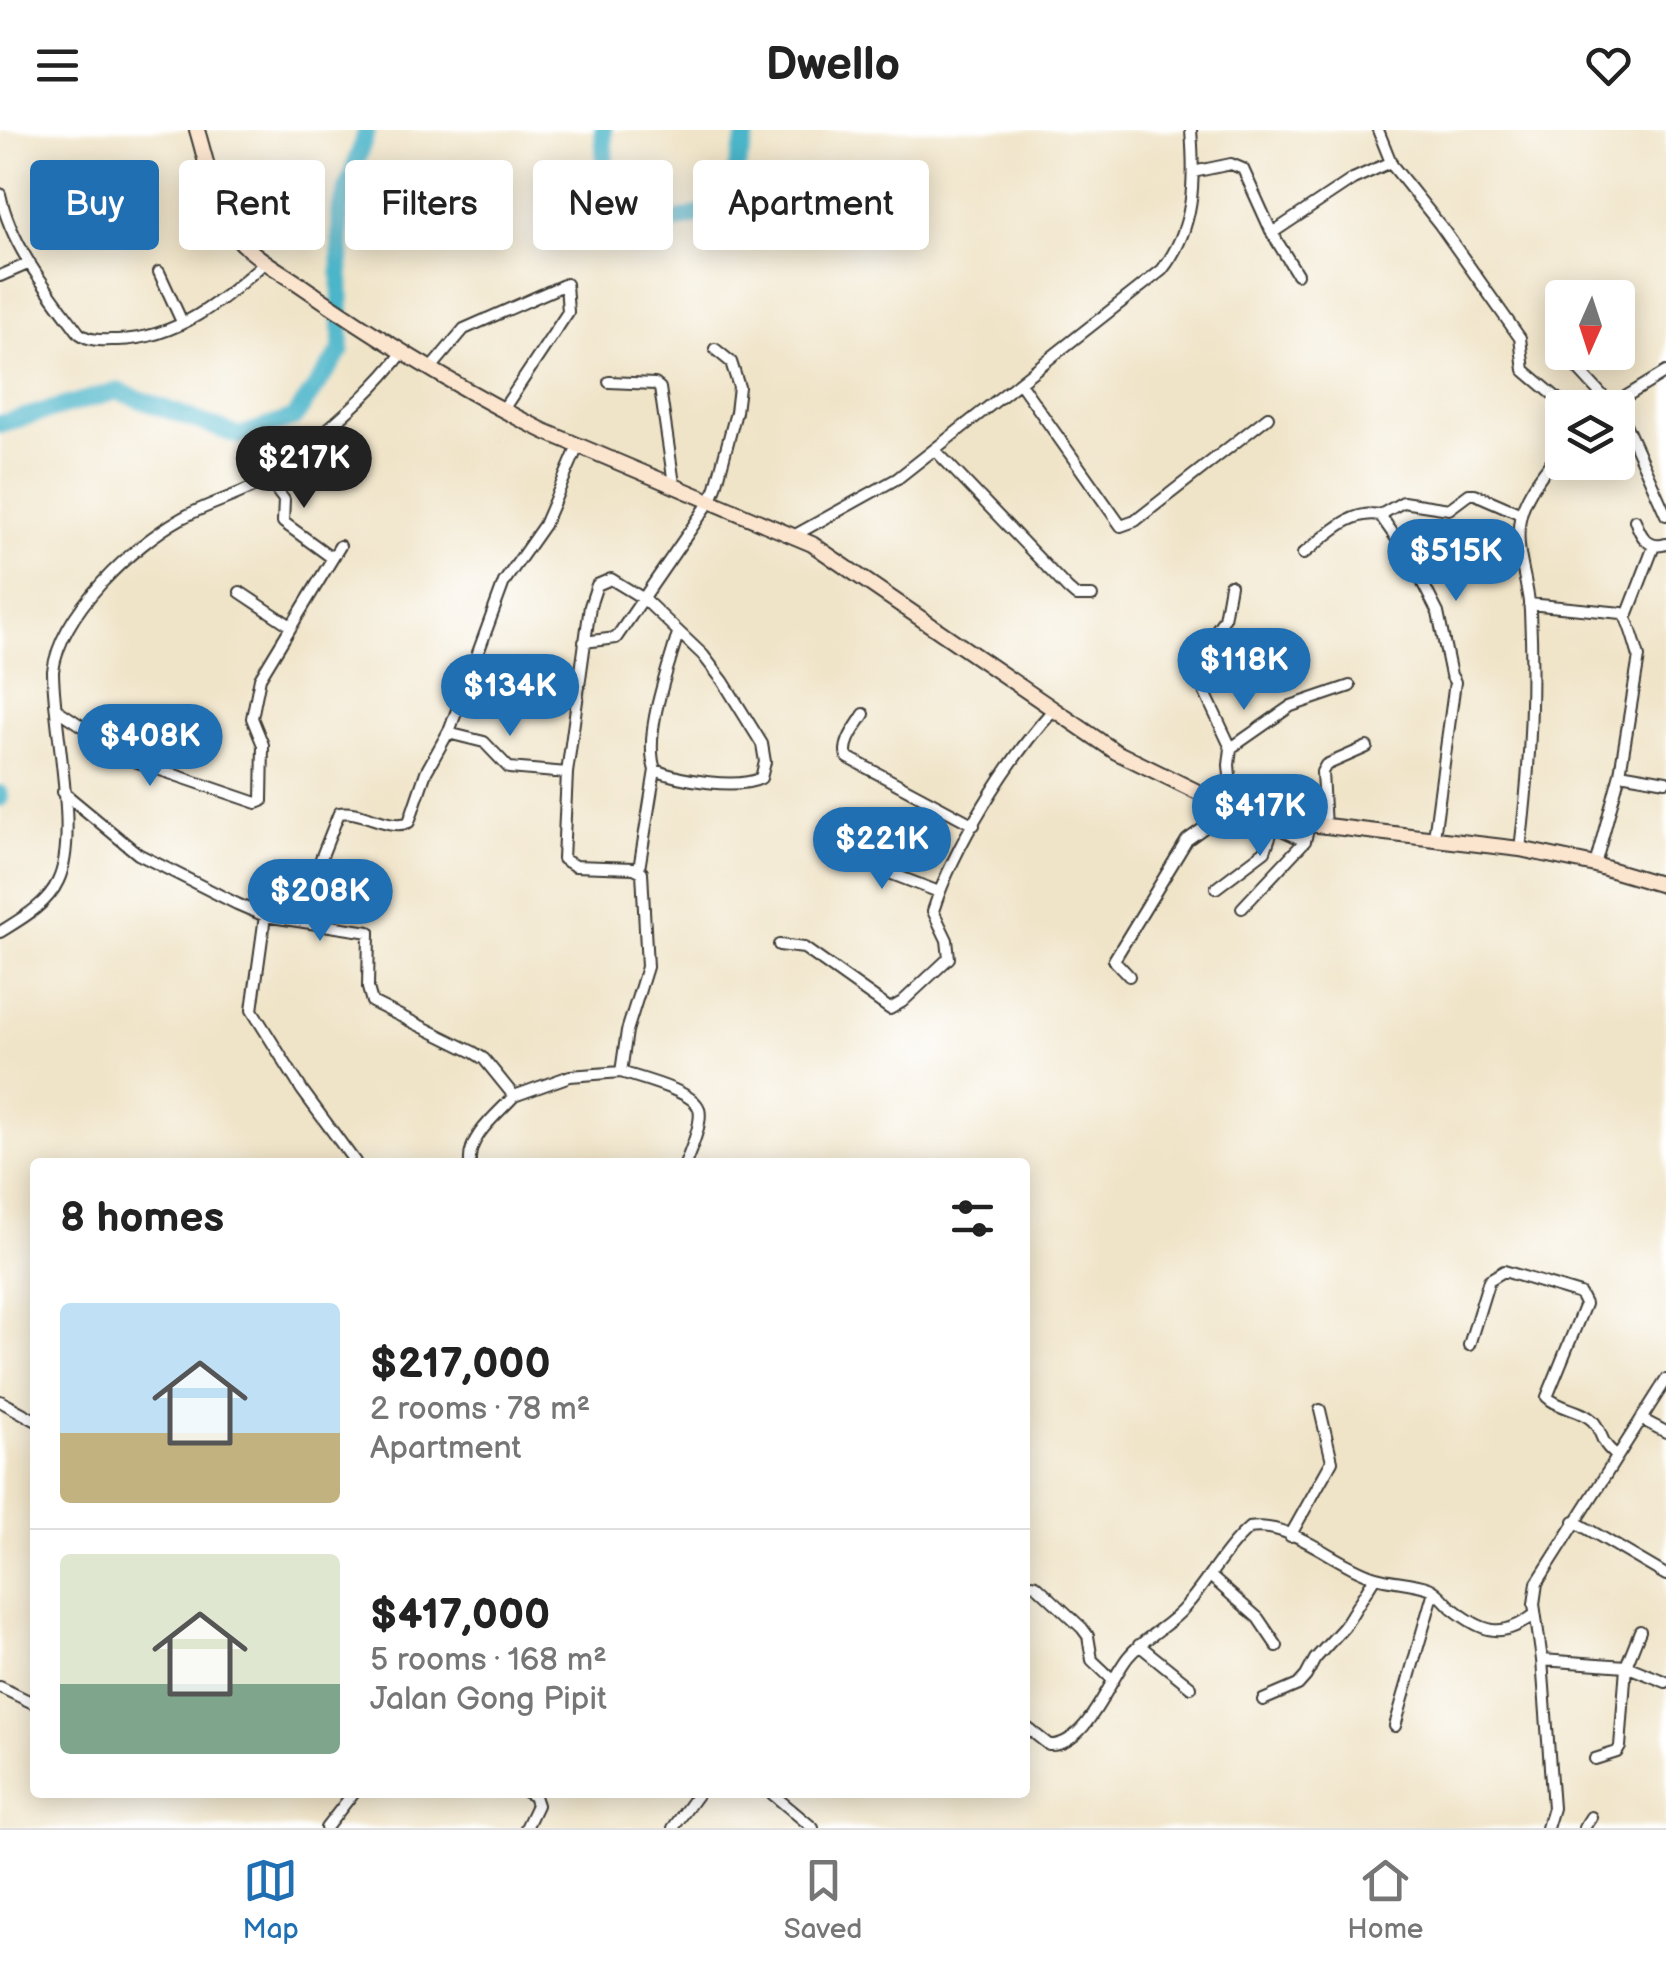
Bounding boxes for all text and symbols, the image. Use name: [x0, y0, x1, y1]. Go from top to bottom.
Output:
icon: menu: [30, 38, 85, 93]
text: Dwello: [766, 38, 900, 93]
icon: heart: [1581, 38, 1636, 93]
chip: Buy: [30, 160, 159, 250]
chip: Rent: [179, 160, 325, 250]
chip: Filters: [345, 160, 513, 250]
chip: New: [533, 160, 673, 250]
chip: Apartment: [693, 160, 929, 250]
north arrow: [1545, 280, 1635, 370]
map controls: [1545, 280, 1635, 480]
button: layers: [1545, 390, 1635, 480]
pin: $217K: [234, 426, 374, 511]
text: $217K: [258, 439, 350, 478]
pin: $515K: [1386, 519, 1526, 604]
text: $515K: [1409, 532, 1503, 571]
pin: $118K: [1174, 628, 1314, 713]
text: $118K: [1199, 641, 1289, 680]
pin: $134K: [440, 654, 580, 739]
text: $134K: [463, 667, 557, 706]
pin: $408K: [80, 704, 220, 789]
text: $408K: [100, 717, 200, 756]
pin: $417K: [1190, 774, 1330, 859]
text: $417K: [1214, 787, 1306, 826]
pin: $221K: [812, 807, 952, 892]
text: $221K: [835, 820, 929, 859]
pin: $208K: [250, 859, 390, 944]
text: $208K: [270, 872, 370, 911]
icon: filters: [945, 1191, 1000, 1246]
text: 8 homes: [60, 1193, 224, 1244]
text: $217,000: [370, 1339, 551, 1390]
icon: home: [140, 1343, 260, 1463]
text: 2 rooms · 78 m²: [370, 1390, 590, 1429]
text: Apartment: [370, 1429, 521, 1468]
text: $417,000: [370, 1590, 550, 1641]
icon: home: [140, 1594, 260, 1714]
text: 5 rooms · 168 m²: [370, 1641, 607, 1680]
text: Jalan Gong Pipit: [370, 1680, 607, 1719]
tab: Map: [243, 1853, 299, 1946]
tab: Saved: [784, 1853, 862, 1946]
tab: Home: [1347, 1853, 1423, 1946]

